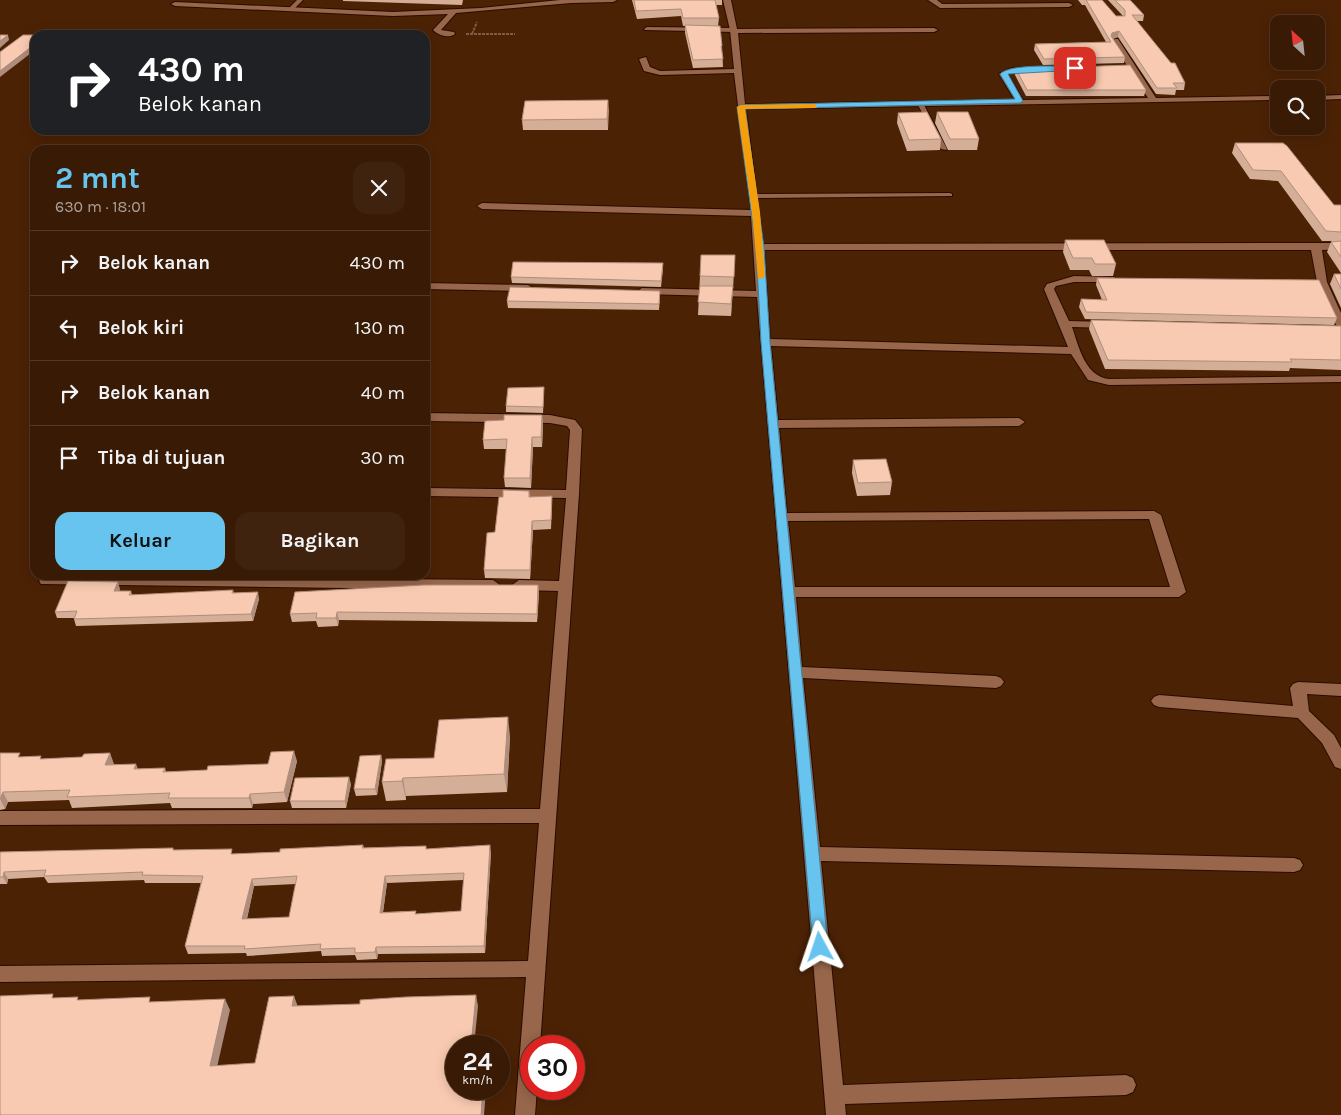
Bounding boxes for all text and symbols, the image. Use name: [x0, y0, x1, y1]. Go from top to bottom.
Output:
north arrow: [1270, 15, 1325, 70]
map controls: [1270, 15, 1325, 135]
pin: [1054, 47, 1096, 89]
text: 430 m: [138, 49, 245, 90]
icon: right: [55, 50, 120, 115]
icon: arrive: [1061, 54, 1089, 82]
button: search: [1270, 80, 1325, 135]
text: Belok kanan: [138, 91, 262, 117]
text: 2 mnt: [55, 160, 140, 196]
button: close: [353, 162, 405, 214]
text: 630 m · 18:01: [55, 197, 146, 216]
icon: right: [55, 249, 83, 277]
text: Belok kanan: [98, 252, 210, 274]
text: 430 m: [350, 252, 405, 274]
icon: left: [55, 314, 83, 342]
text: Belok kiri: [98, 317, 184, 339]
text: 130 m: [354, 317, 405, 339]
icon: right: [55, 379, 83, 407]
text: Belok kanan: [98, 382, 210, 404]
text: 40 m: [361, 382, 405, 404]
icon: arrive: [55, 444, 83, 472]
text: Tiba di tujuan: [98, 447, 225, 469]
text: 30 m: [360, 447, 405, 469]
button: Keluar: [55, 512, 225, 570]
button: Bagikan: [235, 512, 405, 570]
position arrow: [793, 920, 845, 972]
speed limit sign: 30: [520, 1035, 585, 1100]
text: 24: [462, 1047, 493, 1076]
text: km/h: [462, 1073, 493, 1087]

